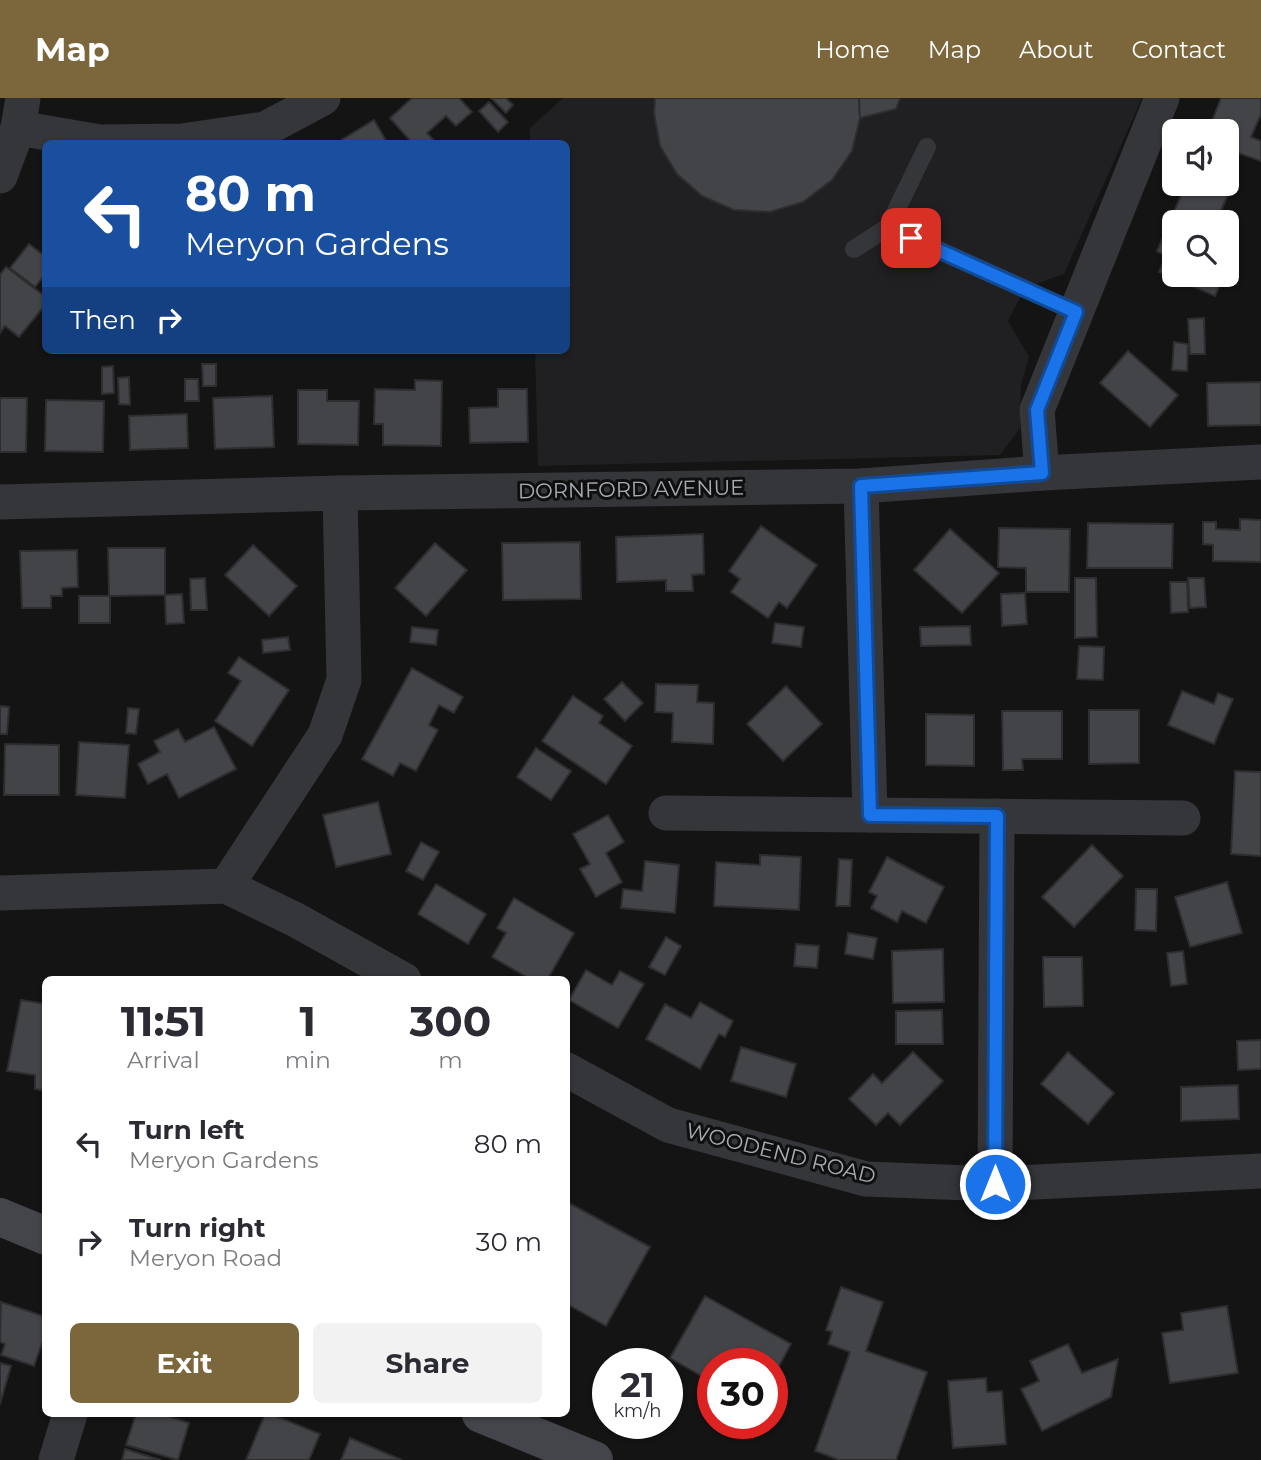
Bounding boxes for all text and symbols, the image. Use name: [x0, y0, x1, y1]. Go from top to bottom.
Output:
text: Map: [35, 29, 110, 69]
text: Home: [815, 35, 890, 64]
text: Map: [928, 35, 981, 64]
text: About: [1019, 35, 1093, 64]
text: Contact: [1131, 35, 1226, 64]
map controls: [1162, 119, 1239, 287]
button: sound: [1162, 119, 1239, 196]
text: 80 m: [185, 164, 316, 223]
icon: left: [70, 168, 161, 259]
pin: [881, 208, 941, 268]
button: search: [1162, 210, 1239, 287]
icon: arrive: [892, 219, 930, 257]
text: Meryon Gardens: [185, 224, 449, 263]
icon: right: [150, 301, 188, 339]
text: Then: [70, 304, 136, 336]
street label: DORNFORD AVENUE: [518, 475, 744, 503]
text: 11:51: [121, 995, 206, 1047]
text: 1: [300, 995, 316, 1047]
text: 300: [409, 995, 491, 1047]
text: Arrival: [127, 1046, 200, 1074]
text: min: [285, 1046, 331, 1074]
text: m: [438, 1046, 463, 1074]
text: Turn left: [129, 1114, 245, 1146]
street label: WOODEND ROAD: [684, 1117, 878, 1189]
icon: left: [70, 1125, 108, 1163]
text: 80 m: [474, 1128, 542, 1160]
text: Meryon Gardens: [129, 1146, 319, 1174]
position arrow: [958, 1147, 1032, 1221]
text: Turn right: [129, 1212, 265, 1244]
icon: right: [70, 1223, 108, 1261]
text: 30 m: [476, 1226, 542, 1258]
text: Meryon Road: [129, 1244, 282, 1272]
button: Exit: [70, 1323, 299, 1403]
button: Share: [313, 1323, 542, 1403]
speed limit sign: 30: [697, 1348, 788, 1439]
text: 21: [620, 1363, 655, 1406]
text: km/h: [613, 1400, 662, 1422]

